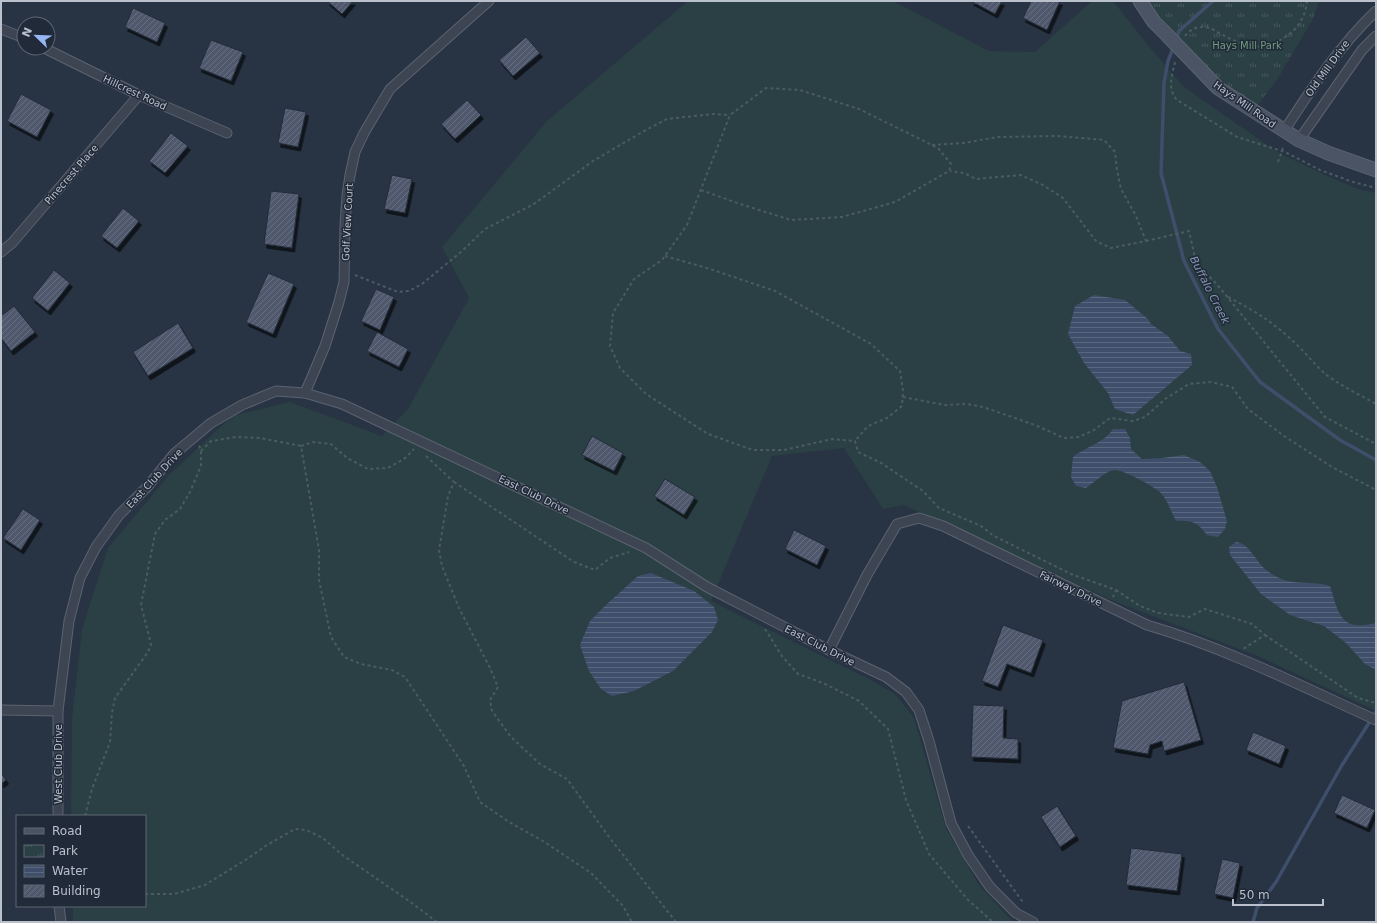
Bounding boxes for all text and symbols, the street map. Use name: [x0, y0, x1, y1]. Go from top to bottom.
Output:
north arrow: [16, 16, 56, 56]
text: N: [19, 26, 35, 39]
street label: Old Mill Drive: [1303, 38, 1352, 99]
park label: Hays Mill Park: [1212, 40, 1282, 51]
street label: Hillcrest Road: [101, 73, 168, 112]
street label: Hays Mill Road: [1212, 79, 1278, 130]
street label: Pinecrest Place: [42, 142, 100, 206]
street label: Golf View Court: [340, 183, 355, 261]
water label: Buffalo Creek: [1187, 254, 1233, 327]
street label: East Club Drive: [124, 446, 185, 510]
street label: East Club Drive: [497, 473, 571, 516]
street label: Fairway Drive: [1038, 569, 1104, 608]
street label: East Club Drive: [783, 623, 857, 668]
street label: West Club Drive: [53, 724, 64, 804]
legend: [16, 815, 146, 907]
text: Road: [52, 824, 82, 838]
text: Park: [52, 844, 78, 858]
text: Water: [52, 864, 88, 878]
scale bar: [1233, 881, 1323, 907]
text: Building: [52, 884, 101, 898]
text: 50 m: [1239, 888, 1270, 902]

